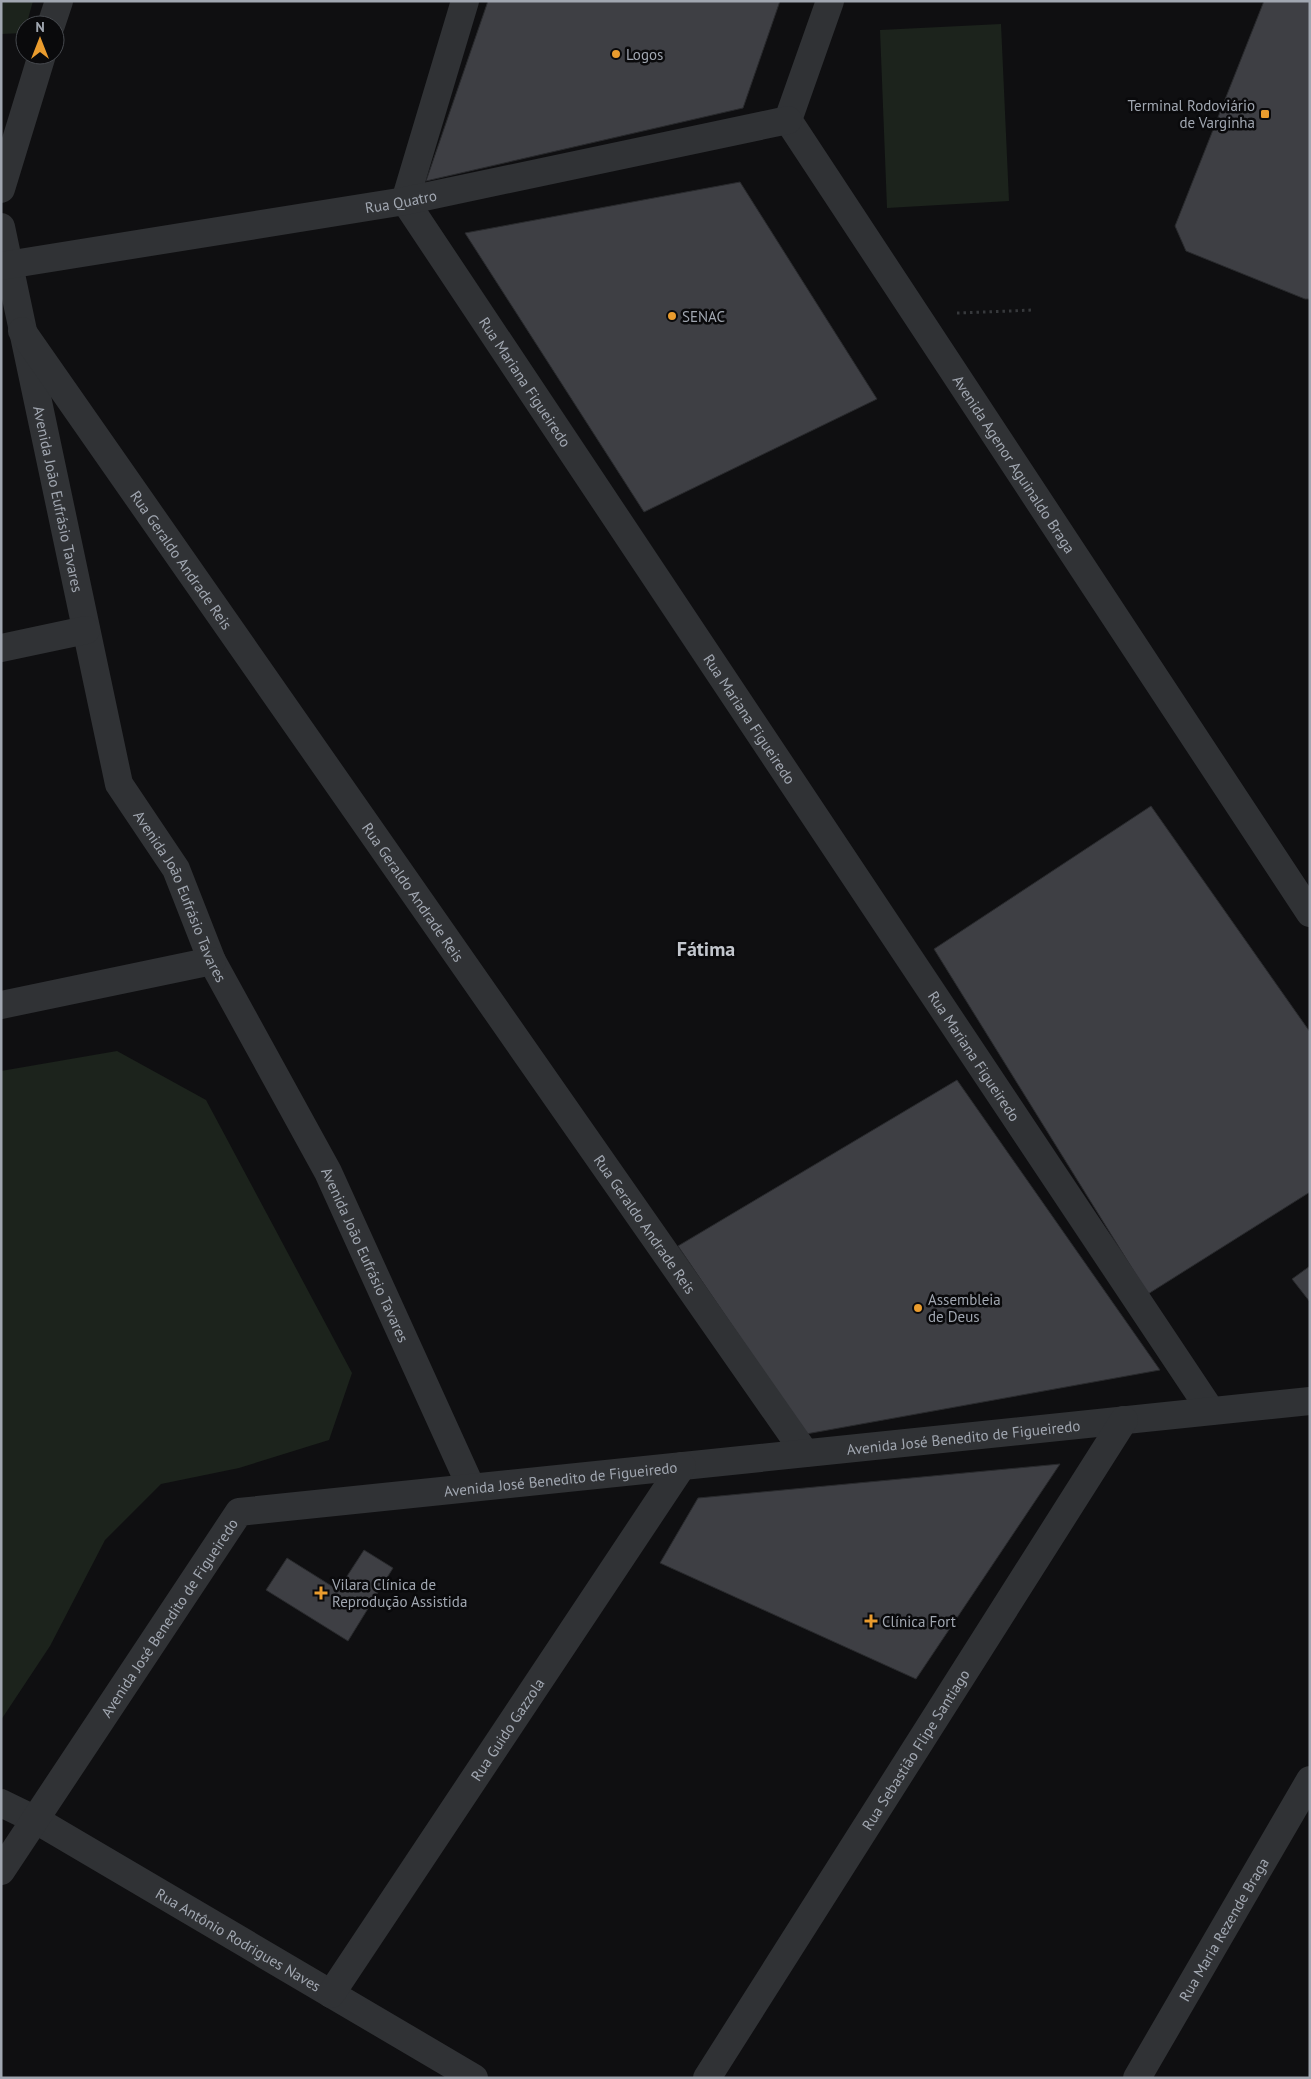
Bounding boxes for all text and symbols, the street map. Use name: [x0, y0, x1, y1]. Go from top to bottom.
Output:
north arrow: [15, 15, 65, 65]
text: N: [35, 18, 45, 36]
place label: Logos: [626, 45, 663, 64]
marker: Logos: [610, 48, 622, 60]
place label: Terminal Rodoviário de Varginha: [1128, 96, 1255, 132]
marker: Terminal Rodoviário de Varginha: [1259, 108, 1271, 120]
street label: Rua Quatro: [364, 185, 438, 217]
place label: SENAC: [682, 307, 725, 326]
marker: SENAC: [666, 310, 678, 322]
street label: Rua Mariana Figueiredo: [475, 313, 576, 450]
street label: Avenida Agenor Aguinaldo Braga: [949, 371, 1080, 557]
street label: Avenida João Eufrásio Tavares: [30, 404, 88, 594]
street label: Rua Geraldo Andrade Reis: [127, 487, 237, 633]
street label: Rua Mariana Figueiredo: [700, 650, 800, 788]
street label: Avenida João Eufrásio Tavares: [130, 807, 231, 985]
street label: Rua Geraldo Andrade Reis: [358, 819, 469, 965]
district label: Fátima: [677, 936, 735, 962]
street label: Rua Mariana Figueiredo: [924, 987, 1025, 1125]
street label: Rua Geraldo Andrade Reis: [590, 1151, 700, 1297]
street label: Avenida João Eufrásio Tavares: [318, 1164, 413, 1345]
place label: Assembleia de Deus: [928, 1290, 1001, 1326]
marker: Assembleia de Deus: [912, 1302, 924, 1314]
street label: Avenida José Benedito de Figueiredo: [846, 1415, 1081, 1458]
street label: Avenida José Benedito de Figueiredo: [443, 1457, 678, 1500]
street label: Avenida José Benedito de Figueiredo: [96, 1515, 242, 1721]
place label: Vilara Clínica de Reprodução Assistida: [331, 1575, 467, 1611]
marker: Vilara Clínica de Reprodução Assistida: [314, 1586, 328, 1600]
place label: Clínica Fort: [882, 1612, 956, 1631]
marker: Clínica Fort: [864, 1614, 878, 1628]
street label: Rua Sebastião Flipe Santiago: [857, 1665, 973, 1833]
street label: Rua Guido Gazzola: [466, 1674, 548, 1784]
street label: Rua Maria Rezende Braga: [1174, 1854, 1272, 2004]
street label: Rua Antônio Rodrigues Naves: [153, 1883, 325, 1995]

